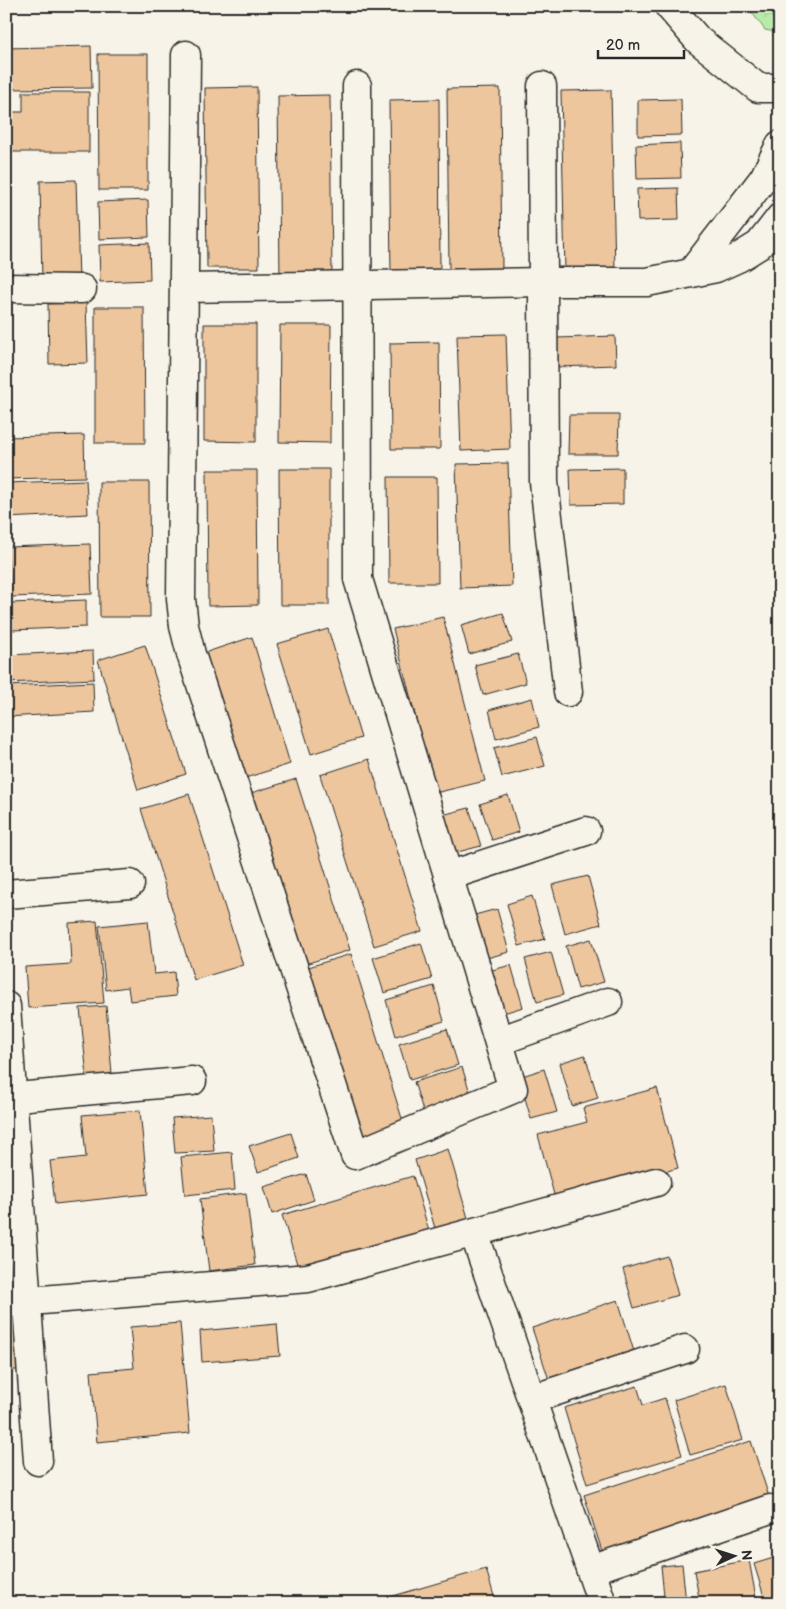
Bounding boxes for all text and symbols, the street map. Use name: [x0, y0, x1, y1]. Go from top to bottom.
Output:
scale bar: [598, 28, 685, 60]
text: 20 m: [606, 36, 640, 55]
north arrow: [708, 1532, 758, 1582]
text: N: [738, 1549, 755, 1561]

